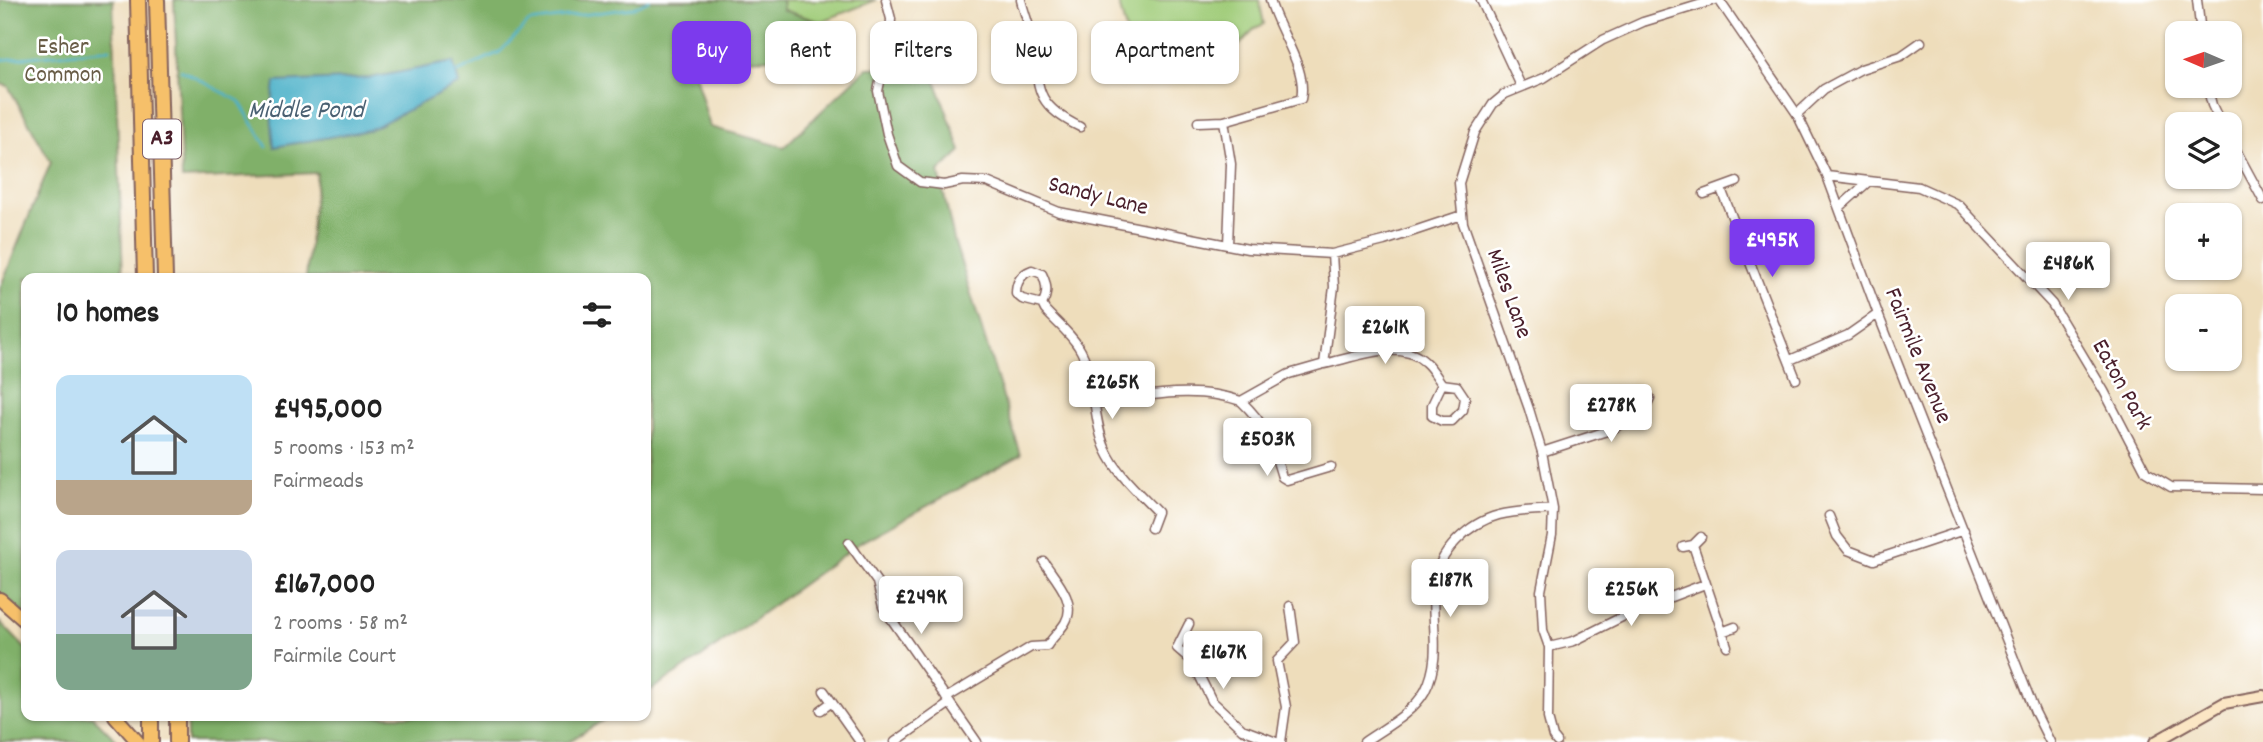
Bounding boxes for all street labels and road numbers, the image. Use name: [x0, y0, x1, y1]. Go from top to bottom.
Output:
road number: A3: [143, 120, 181, 158]
street label: Sandy Lane: [1044, 168, 1152, 226]
street label: Miles Lane: [1476, 244, 1540, 344]
street label: Fairmile Avenue: [1874, 283, 1960, 429]
street label: Eaton Park: [2082, 333, 2160, 437]

